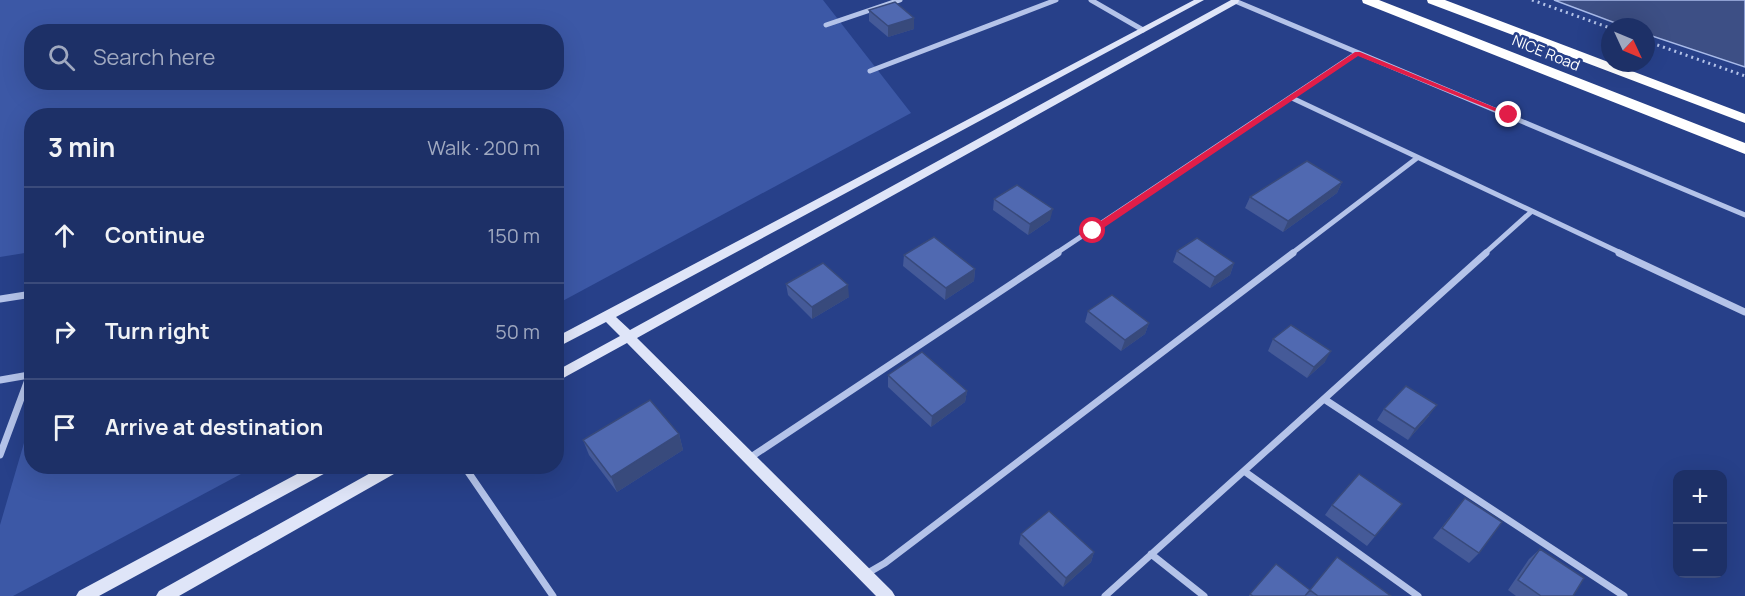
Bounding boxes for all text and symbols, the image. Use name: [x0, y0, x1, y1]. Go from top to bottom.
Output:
north arrow: [1601, 18, 1655, 72]
search box: [24, 24, 564, 90]
street label: NICE Road: [1509, 29, 1583, 76]
icon: search: [45, 41, 78, 74]
text: Search here: [93, 42, 215, 72]
route end: [1495, 101, 1521, 127]
text: 3 min: [48, 129, 115, 165]
text: Walk · 200 m: [427, 134, 540, 161]
route start: [1079, 217, 1105, 243]
icon: ahead: [48, 219, 81, 252]
text: Continue: [105, 220, 205, 250]
text: 150 m: [487, 222, 540, 249]
icon: right: [48, 315, 81, 348]
text: Turn right: [105, 316, 210, 346]
text: 50 m: [495, 318, 540, 345]
icon: arrive: [48, 411, 81, 444]
text: Arrive at destination: [105, 412, 323, 442]
map controls: [1673, 470, 1727, 578]
button: +: [1673, 470, 1727, 524]
button: −: [1673, 524, 1727, 578]

